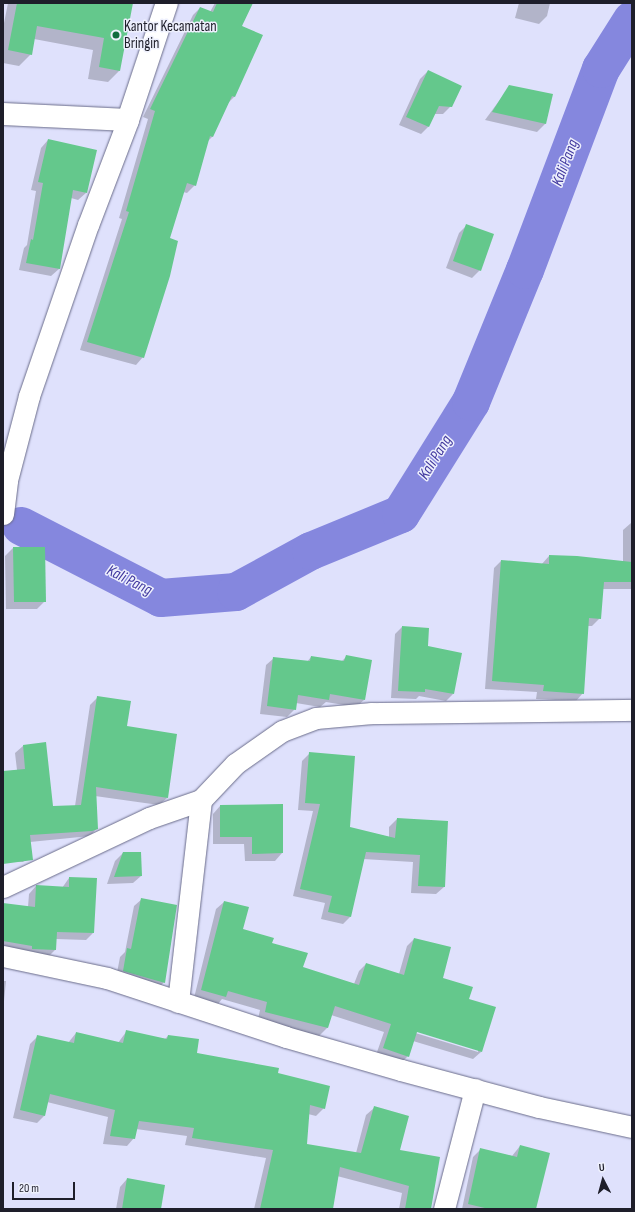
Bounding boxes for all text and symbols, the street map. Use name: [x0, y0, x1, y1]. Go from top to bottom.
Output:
place label: Kantor Kecamatan Bringin: [124, 17, 217, 52]
marker: Kantor Kecamatan Bringin: [111, 30, 121, 40]
water label: Kali Pang: [548, 137, 584, 189]
water label: Kali Pang: [415, 432, 457, 484]
water label: Kali Pang: [103, 561, 155, 601]
north arrow: [583, 1160, 623, 1200]
text: U: [598, 1161, 605, 1174]
scale bar: [14, 1174, 77, 1200]
text: 20 m: [19, 1181, 39, 1196]

